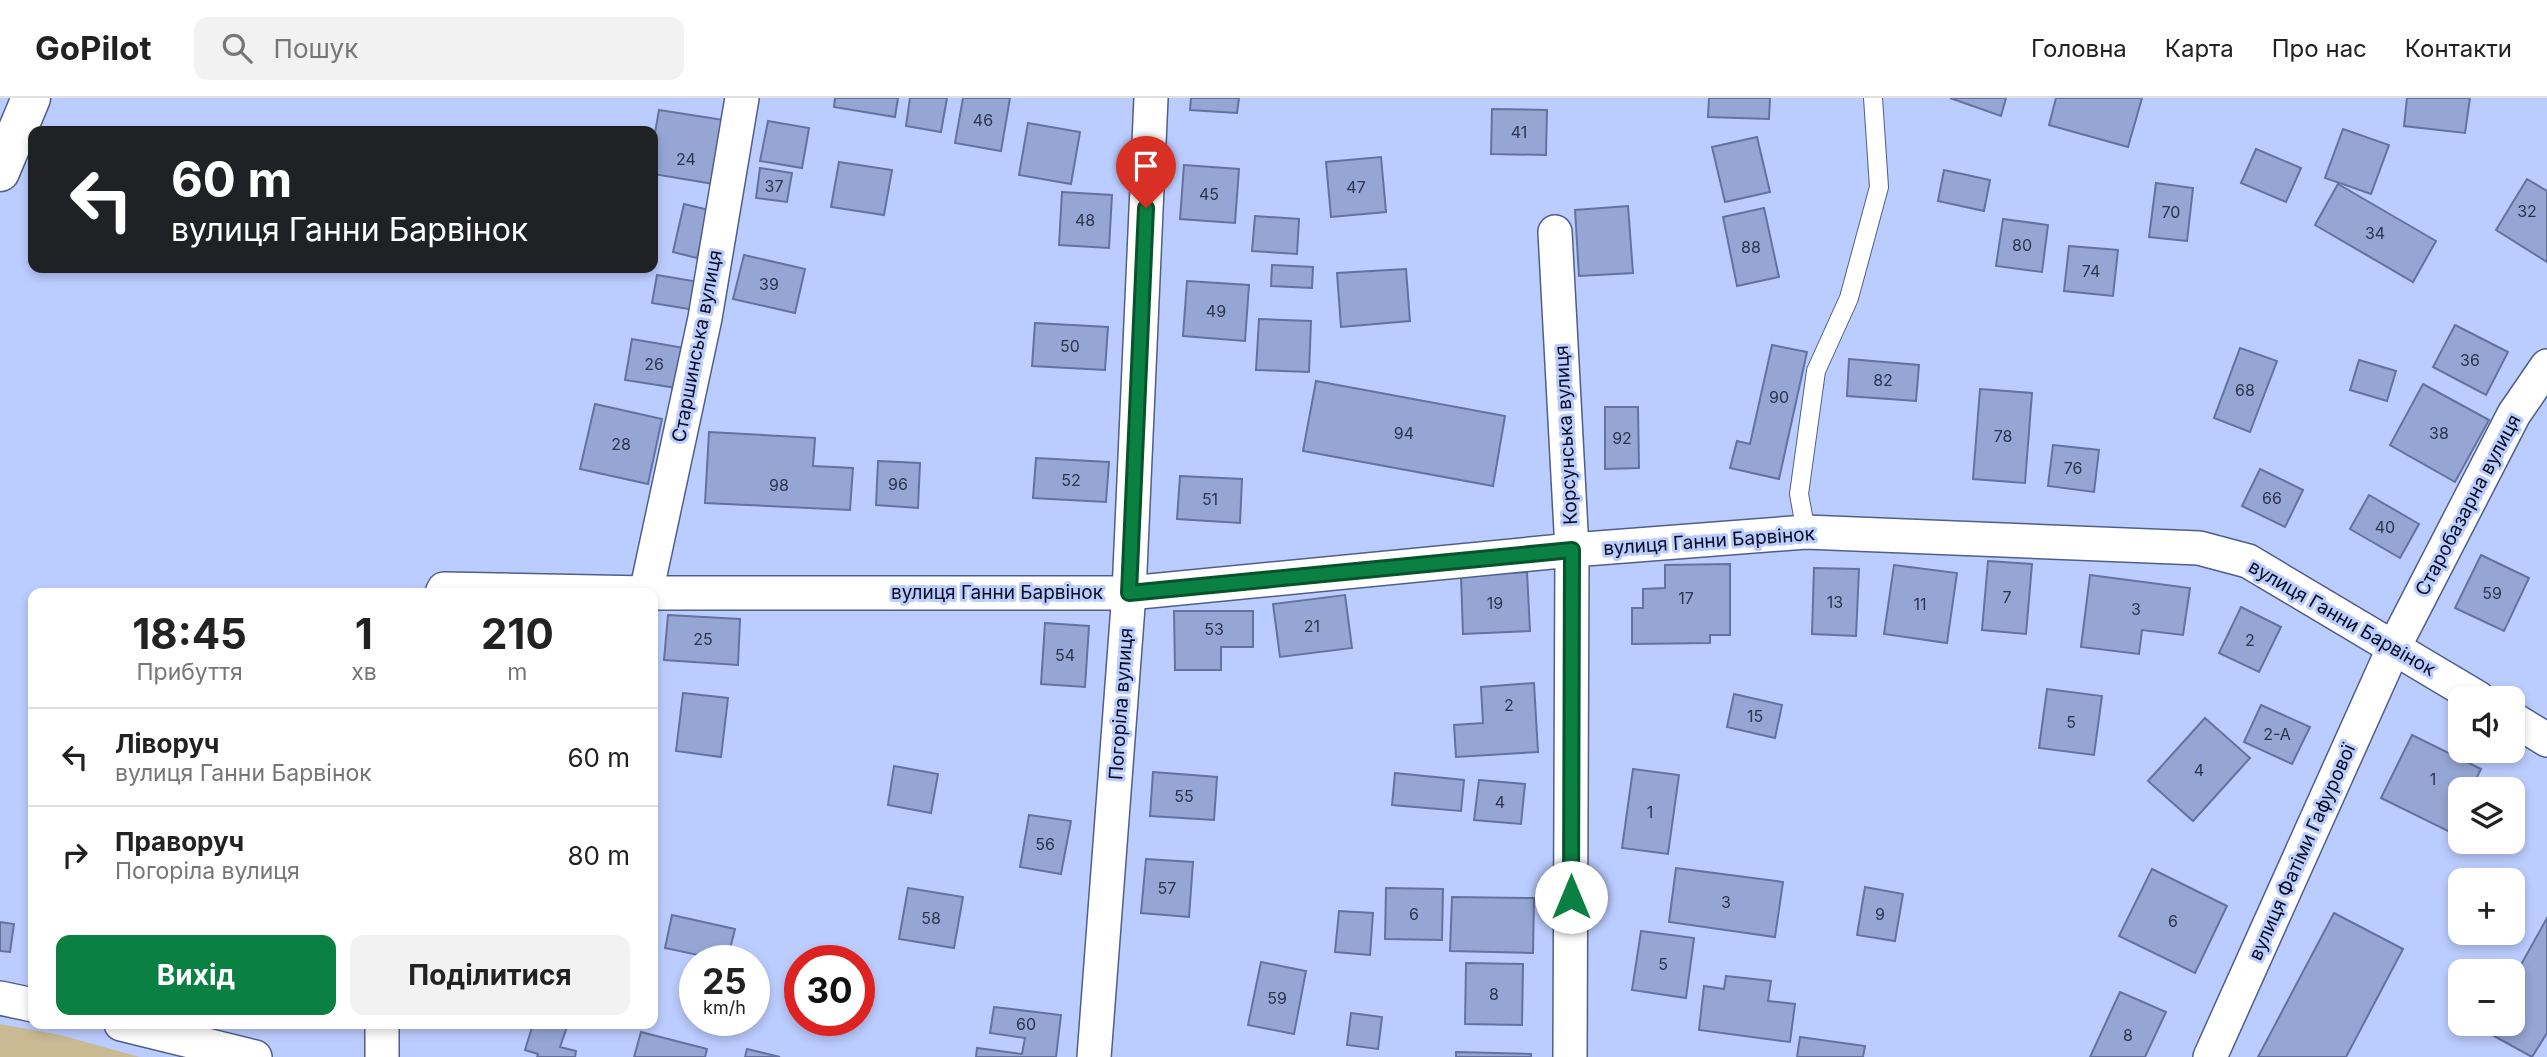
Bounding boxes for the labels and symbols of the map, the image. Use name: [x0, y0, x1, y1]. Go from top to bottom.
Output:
house number: 46: [973, 110, 993, 130]
house number: 41: [1511, 122, 1527, 142]
pin: [1116, 136, 1176, 208]
house number: 24: [676, 149, 696, 169]
house number: 37: [765, 176, 783, 196]
house number: 47: [1346, 177, 1366, 197]
house number: 45: [1199, 184, 1219, 204]
house number: 32: [2517, 201, 2537, 221]
house number: 70: [2162, 202, 2180, 222]
house number: 48: [1075, 210, 1095, 230]
house number: 34: [2365, 223, 2385, 243]
house number: 80: [2012, 235, 2032, 255]
house number: 88: [1741, 237, 1761, 257]
street label: Старшинська вулиця: [667, 248, 727, 444]
house number: 74: [2082, 261, 2100, 281]
house number: 39: [759, 274, 779, 294]
house number: 49: [1206, 301, 1226, 321]
house number: 50: [1060, 336, 1080, 356]
street label: Корсунська вулиця: [1550, 345, 1582, 525]
house number: 36: [2460, 350, 2480, 370]
house number: 26: [644, 354, 664, 374]
house number: 82: [1873, 370, 1893, 390]
house number: 68: [2235, 380, 2255, 400]
house number: 90: [1769, 387, 1789, 407]
street label: Старобазарна вулиця: [2410, 410, 2526, 600]
house number: 94: [1394, 423, 1414, 443]
house number: 38: [2429, 423, 2449, 443]
house number: 78: [1994, 426, 2012, 446]
house number: 92: [1612, 428, 1632, 448]
house number: 28: [611, 434, 631, 454]
house number: 76: [2064, 458, 2082, 478]
house number: 52: [1061, 470, 1081, 490]
house number: 96: [888, 474, 908, 494]
house number: 98: [769, 475, 789, 495]
house number: 66: [2262, 488, 2282, 508]
house number: 51: [1202, 489, 1218, 509]
house number: 40: [2375, 517, 2395, 537]
street label: вулиця Ганни Барвінок: [1602, 522, 1816, 560]
street label: вулиця Ганни Барвінок: [2244, 555, 2440, 681]
street label: вулиця Ганни Барвінок: [891, 581, 1104, 604]
house number: 59: [2482, 583, 2502, 603]
house number: 7: [2002, 587, 2012, 607]
house number: 17: [1678, 588, 1694, 608]
house number: 13: [1827, 592, 1843, 612]
house number: 19: [1487, 593, 1503, 613]
house number: 11: [1913, 594, 1927, 614]
house number: 3: [2131, 599, 2141, 619]
house number: 21: [1304, 616, 1320, 636]
house number: 53: [1204, 619, 1224, 639]
street label: Погоріла вулиця: [1104, 627, 1138, 781]
house number: 25: [693, 629, 713, 649]
house number: 2: [2245, 630, 2255, 650]
house number: 54: [1055, 645, 1075, 665]
house number: 2: [1504, 695, 1514, 715]
house number: 15: [1747, 706, 1763, 726]
house number: 5: [2066, 712, 2076, 732]
house number: 2-А: [2263, 724, 2291, 744]
street label: вулиця Фатіми Гафурової: [2244, 739, 2361, 964]
house number: 4: [2194, 760, 2204, 780]
house number: 1: [2430, 769, 2436, 789]
house number: 55: [1174, 786, 1194, 806]
house number: 4: [1495, 792, 1505, 812]
house number: 1: [1647, 802, 1653, 822]
house number: 56: [1035, 834, 1055, 854]
position arrow: [1534, 860, 1608, 934]
house number: 57: [1158, 878, 1176, 898]
house number: 3: [1721, 892, 1731, 912]
house number: 6: [1409, 904, 1419, 924]
house number: 9: [1875, 904, 1885, 924]
house number: 58: [921, 908, 941, 928]
house number: 6: [2168, 911, 2178, 931]
speed limit sign: 30: [784, 945, 875, 1036]
house number: 5: [1658, 954, 1668, 974]
house number: 8: [1489, 984, 1499, 1004]
house number: 59: [1267, 988, 1287, 1008]
house number: 60: [1016, 1014, 1036, 1034]
house number: 8: [2123, 1025, 2133, 1045]

